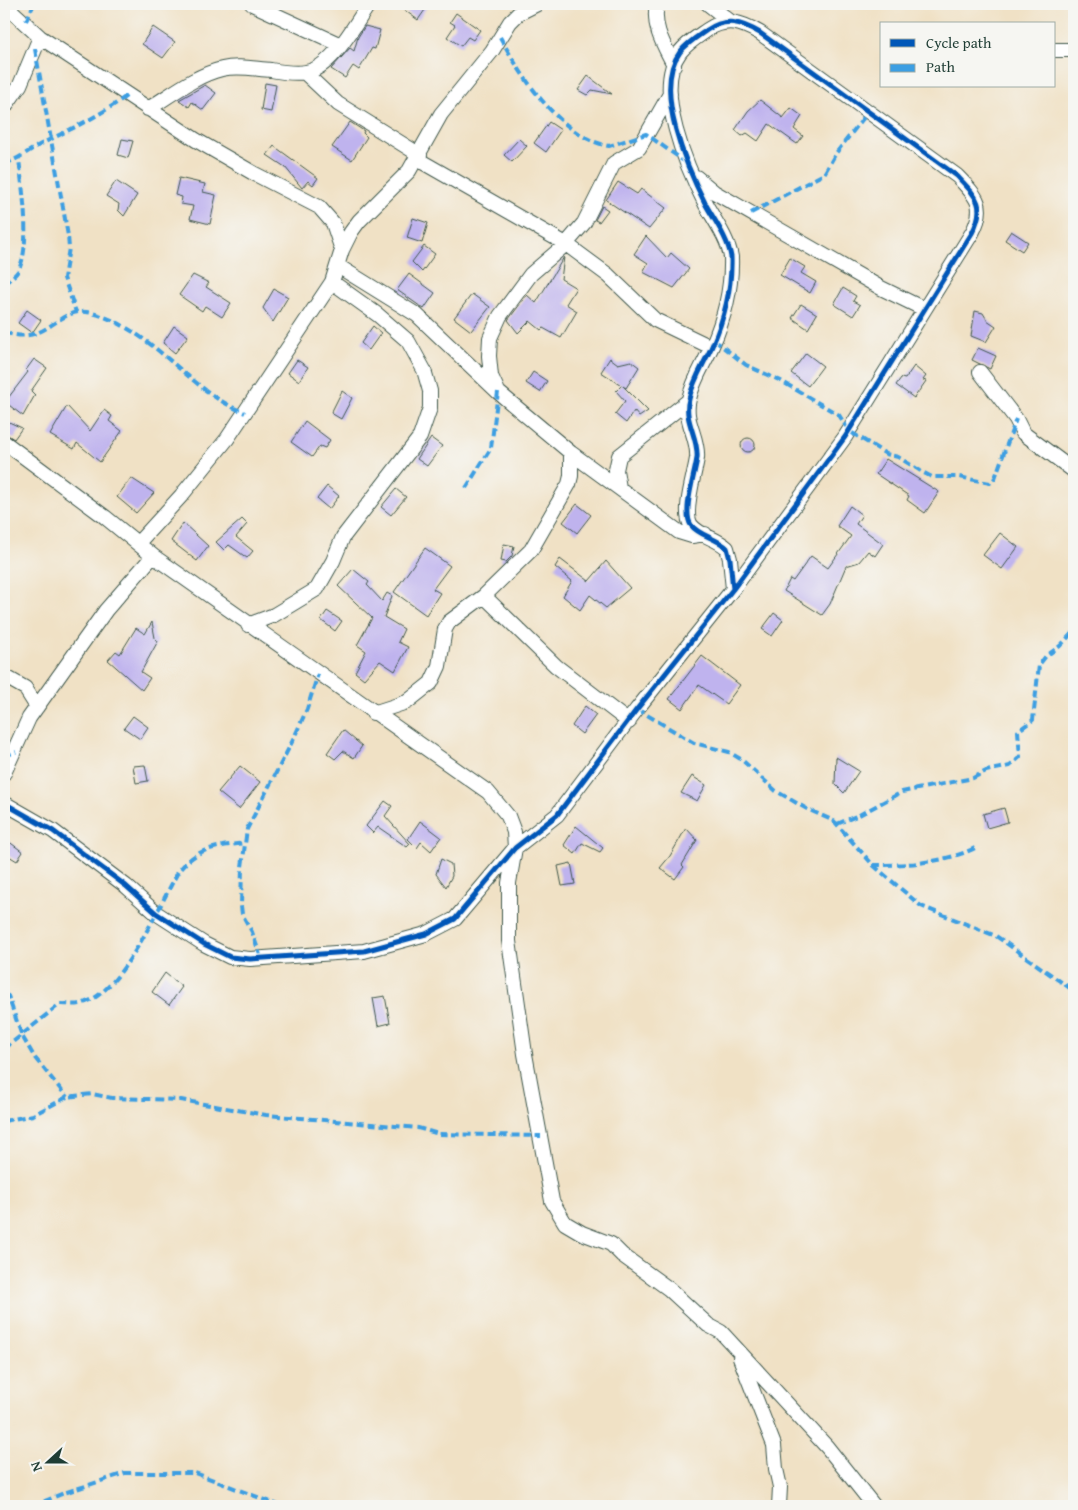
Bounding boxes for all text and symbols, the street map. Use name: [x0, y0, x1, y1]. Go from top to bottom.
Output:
legend: [880, 22, 1056, 88]
text: Cycle path: [926, 32, 992, 53]
text: Path: [926, 56, 955, 77]
north arrow: [22, 1438, 72, 1488]
text: N: [25, 1458, 47, 1475]

